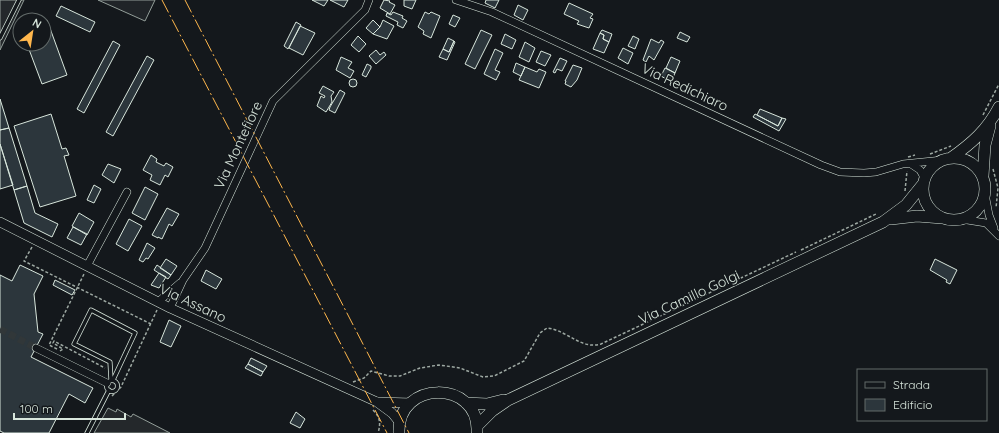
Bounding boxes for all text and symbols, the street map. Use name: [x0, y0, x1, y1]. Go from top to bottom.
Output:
north arrow: [12, 12, 52, 52]
text: N: [30, 15, 44, 31]
street label: Via Redichiaro: [639, 59, 731, 115]
street label: Via Montefiore: [210, 98, 266, 192]
street label: Via Camillo Golgi: [636, 266, 742, 328]
street label: Via Assano: [157, 280, 229, 326]
legend: [857, 369, 987, 421]
text: Strada: [893, 377, 930, 392]
scale bar: [14, 395, 125, 421]
text: Edificio: [893, 397, 933, 412]
text: 100 m: [20, 401, 53, 416]

